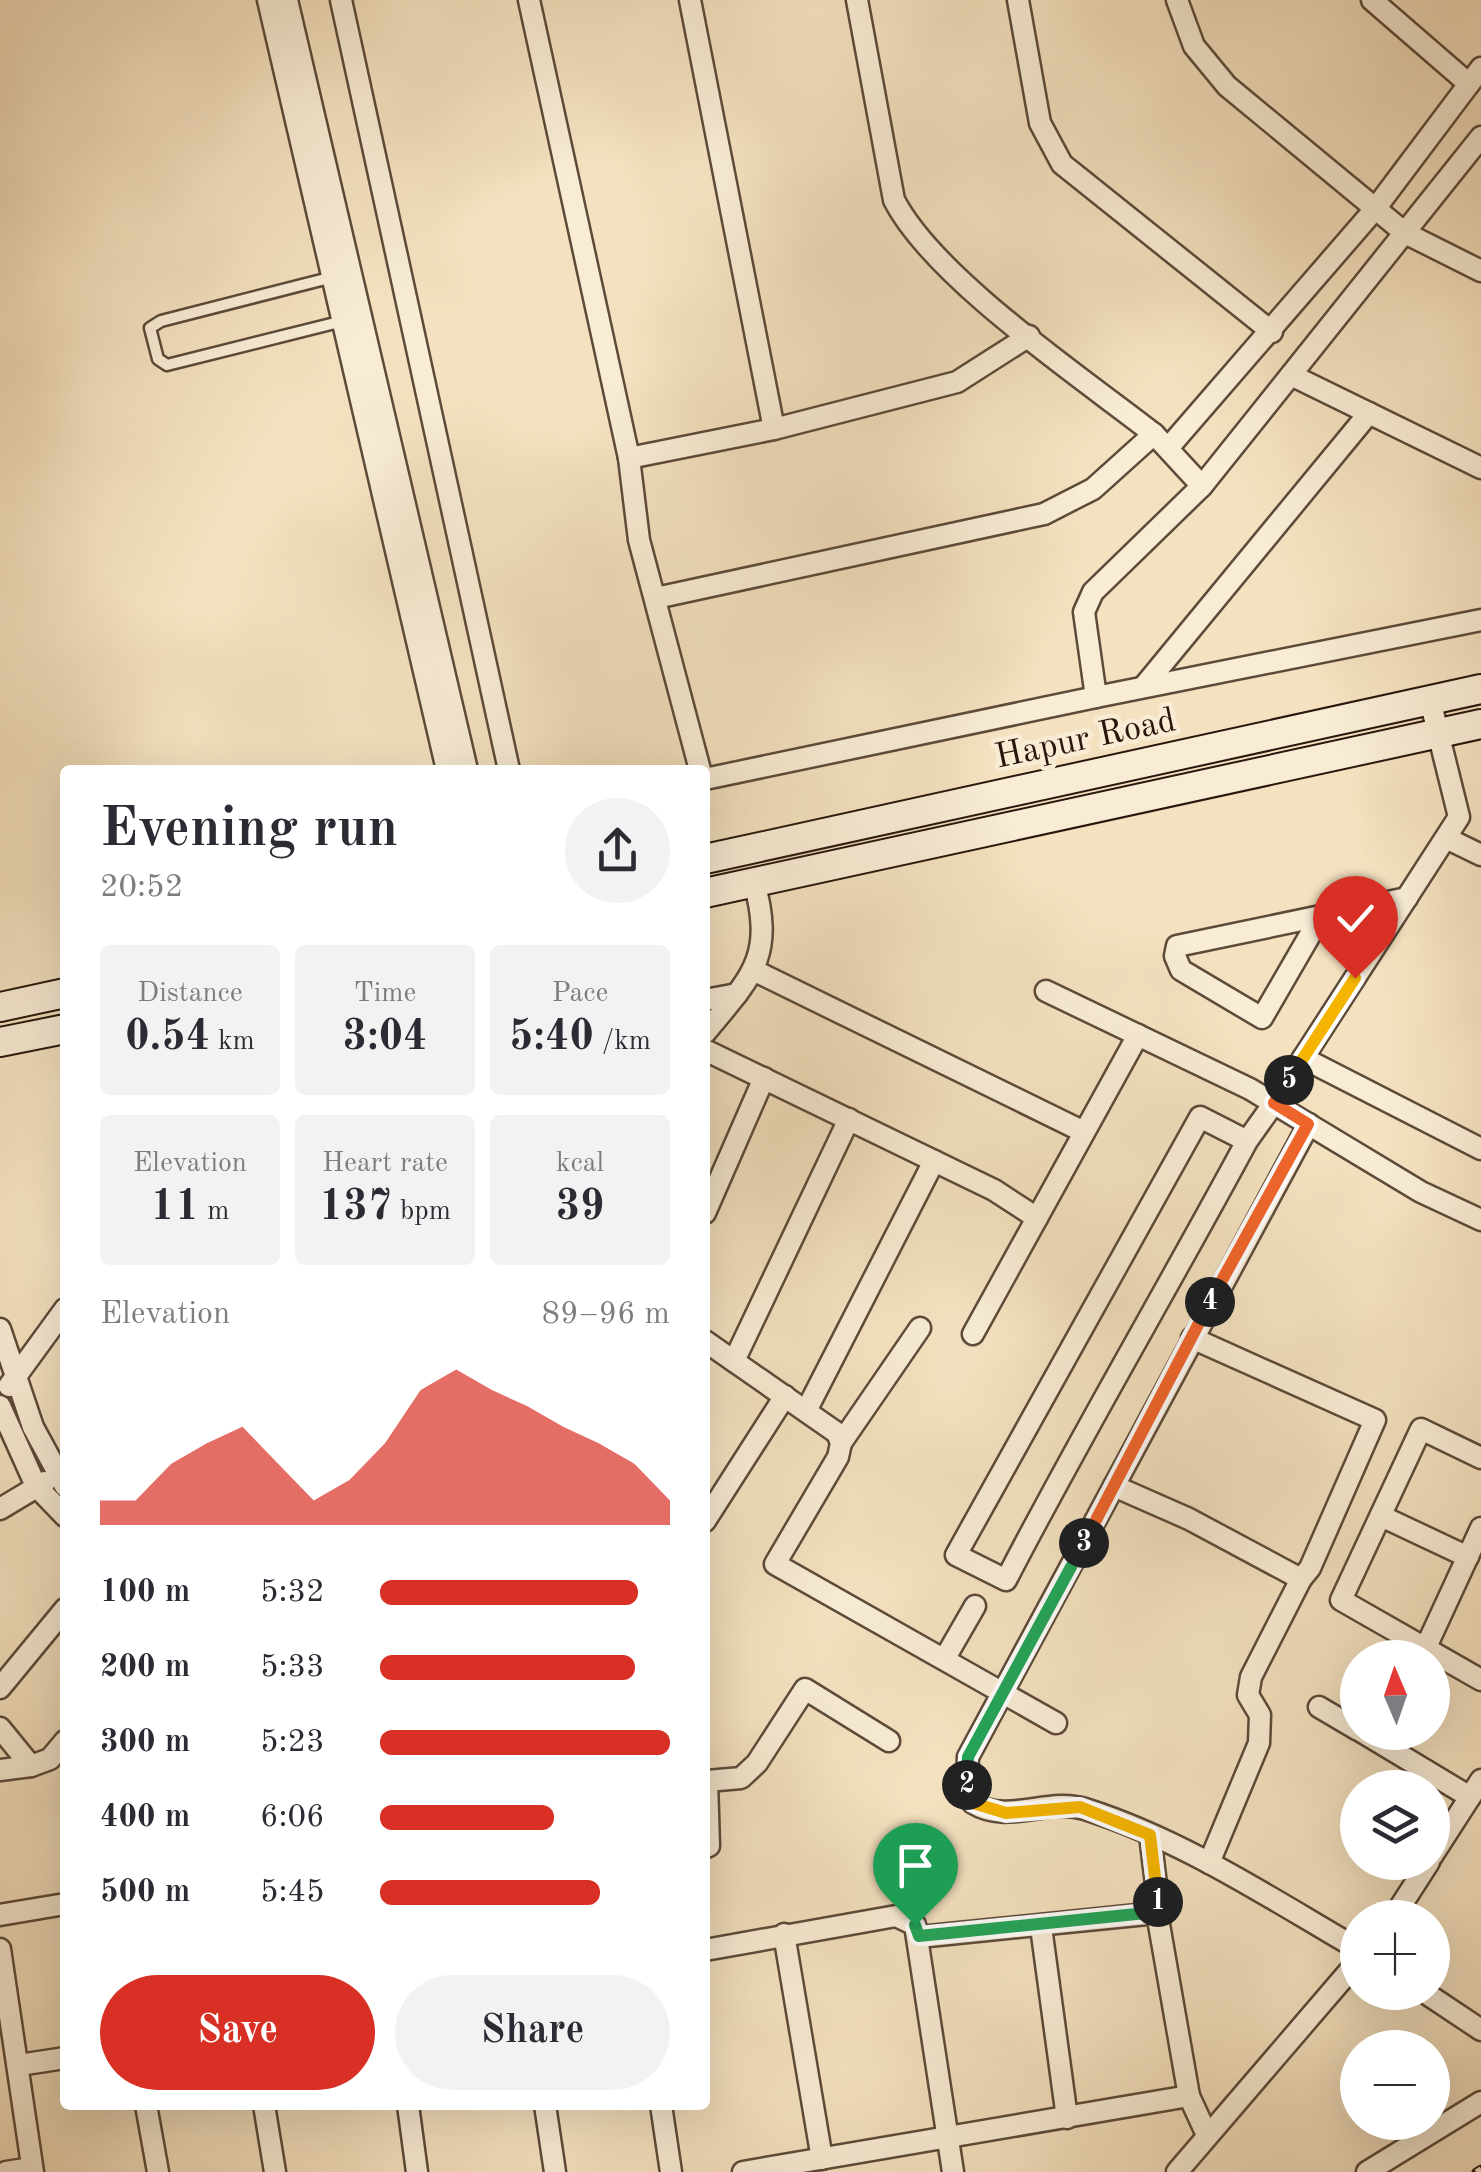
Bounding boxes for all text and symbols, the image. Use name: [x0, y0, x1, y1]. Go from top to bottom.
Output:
street label: Hapur Road: [992, 703, 1179, 776]
button: share: [565, 798, 670, 903]
text: Evening run: [100, 803, 398, 858]
text: 20:52: [100, 872, 183, 904]
pin: [1313, 876, 1398, 979]
icon: check: [1328, 891, 1383, 946]
text: Distance: [137, 980, 243, 1008]
text: Time: [354, 980, 416, 1008]
text: Pace: [552, 980, 608, 1008]
text: 0.54: [125, 1017, 210, 1059]
text: 3:04: [343, 1017, 427, 1059]
text: 5:40: [509, 1017, 594, 1059]
text: km: [210, 1028, 255, 1056]
text: /km: [594, 1028, 651, 1056]
pin: 5: [1264, 1055, 1314, 1105]
text: 5: [1281, 1066, 1297, 1094]
text: Elevation: [133, 1150, 247, 1178]
text: Heart rate: [322, 1150, 448, 1178]
text: kcal: [556, 1150, 604, 1178]
text: 11: [151, 1187, 199, 1229]
text: 137: [319, 1187, 392, 1229]
text: 39: [556, 1187, 604, 1229]
text: m: [199, 1198, 229, 1226]
text: bpm: [392, 1198, 451, 1226]
pin: 4: [1185, 1277, 1235, 1327]
text: 4: [1202, 1288, 1218, 1316]
text: Elevation: [100, 1299, 230, 1331]
text: 89–96 m: [542, 1299, 670, 1331]
pin: 3: [1059, 1518, 1109, 1568]
text: 3: [1076, 1529, 1092, 1557]
text: 100 m: [100, 1577, 190, 1609]
text: 5:32: [260, 1577, 325, 1609]
north arrow: [1340, 1640, 1450, 1750]
map controls: [1340, 1640, 1450, 2140]
text: 200 m: [100, 1652, 190, 1684]
text: 5:33: [260, 1652, 325, 1684]
text: 300 m: [100, 1727, 190, 1759]
text: 5:23: [260, 1727, 325, 1759]
pin: 2: [942, 1760, 992, 1810]
button: layers: [1340, 1770, 1450, 1880]
text: 2: [959, 1771, 975, 1799]
text: 400 m: [100, 1802, 190, 1834]
text: 6:06: [260, 1802, 325, 1834]
pin: [873, 1823, 958, 1926]
icon: arrive: [888, 1838, 943, 1893]
text: 500 m: [100, 1877, 190, 1909]
text: 5:45: [260, 1877, 325, 1909]
pin: 1: [1133, 1877, 1183, 1927]
text: 1: [1150, 1888, 1166, 1916]
button: +: [1340, 1900, 1450, 2010]
button: Save: [100, 1975, 375, 2090]
button: Share: [395, 1975, 670, 2090]
button: −: [1340, 2030, 1450, 2140]

